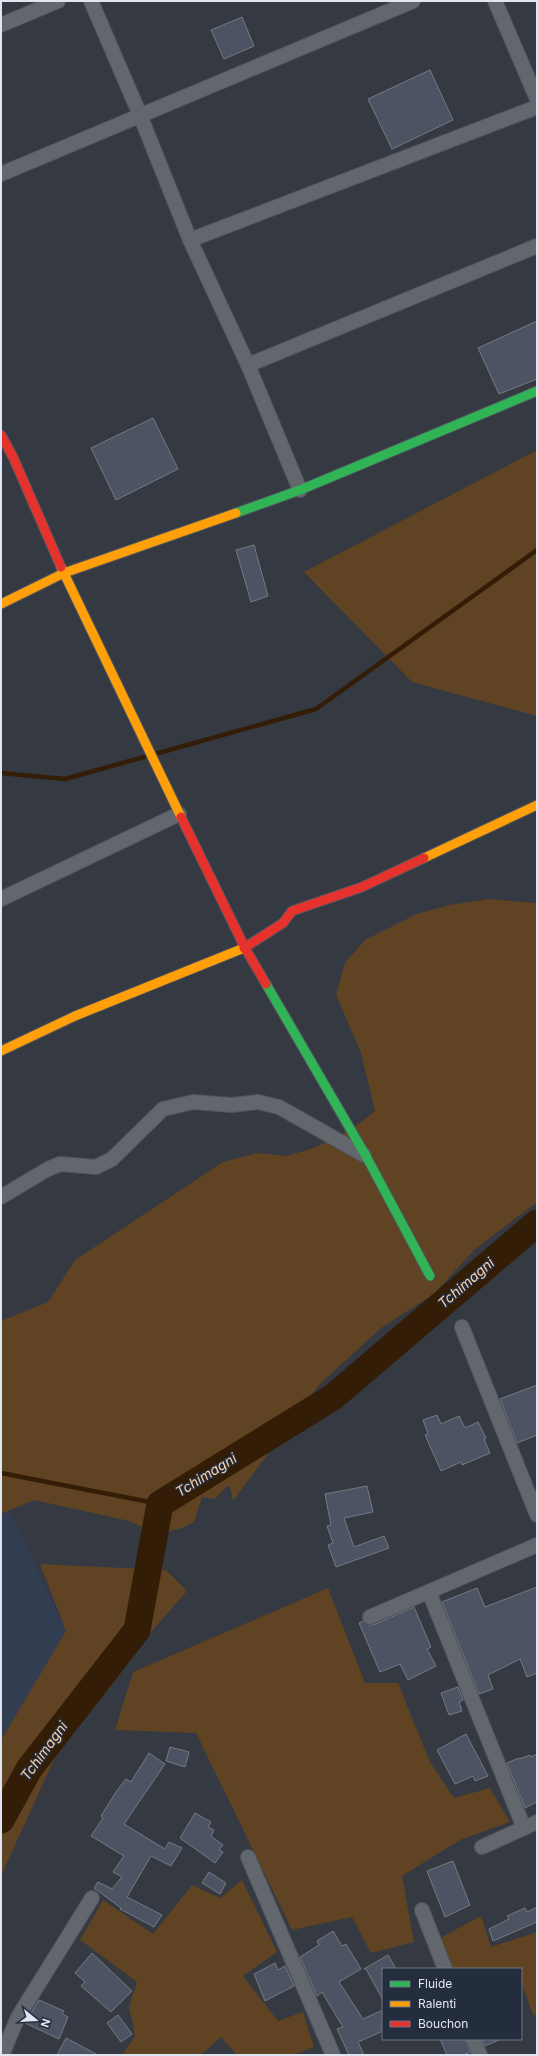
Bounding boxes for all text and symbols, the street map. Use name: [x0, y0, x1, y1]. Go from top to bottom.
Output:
water label: Tchimagni: [434, 1253, 498, 1312]
water label: Tchimagni: [172, 1449, 240, 1500]
water label: Tchimagni: [17, 1717, 71, 1784]
legend: [382, 1968, 522, 2040]
text: Fluide: [418, 1976, 452, 1991]
text: Ralenti: [418, 1996, 456, 2011]
north arrow: [16, 2000, 56, 2040]
text: Bouchon: [418, 2016, 468, 2031]
text: N: [38, 2017, 53, 2029]

